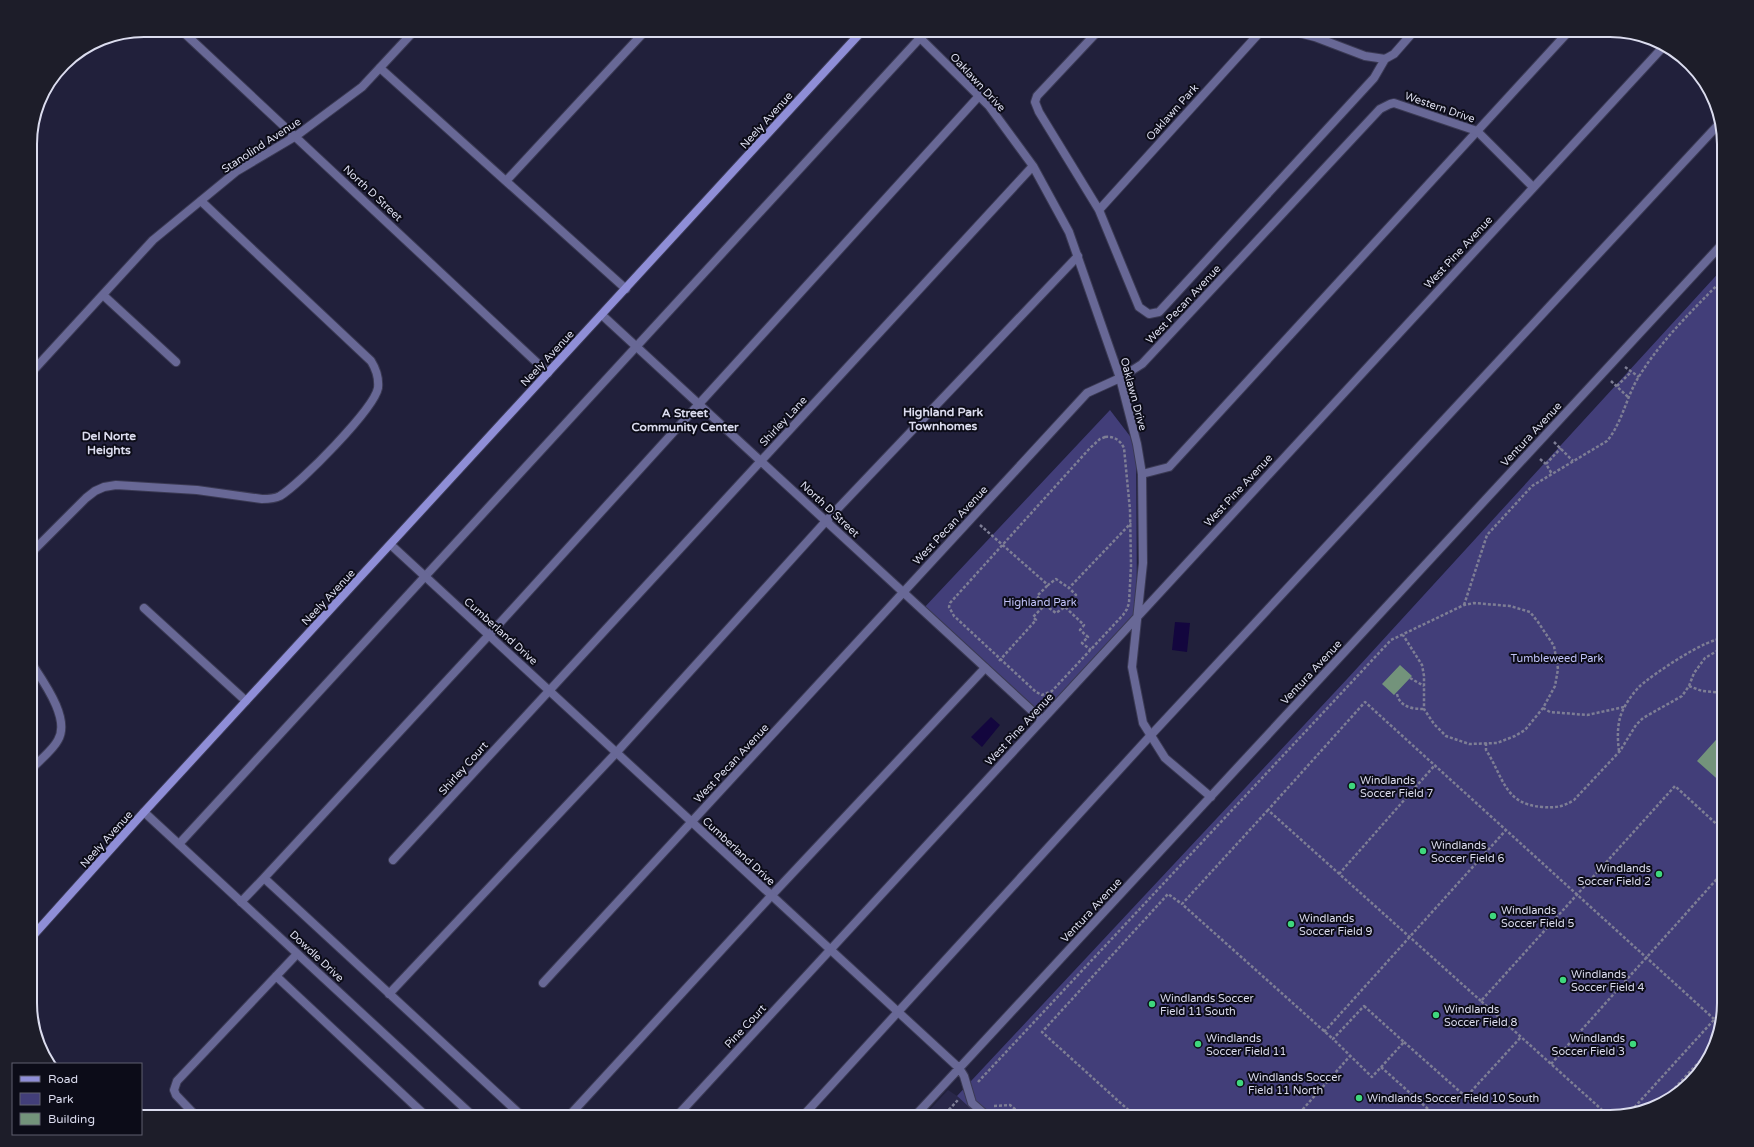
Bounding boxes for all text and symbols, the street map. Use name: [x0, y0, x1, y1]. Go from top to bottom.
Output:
street label: Oaklawn Drive: [947, 50, 1008, 114]
street label: Oaklawn Park: [1144, 81, 1201, 143]
street label: Neely Avenue: [737, 89, 795, 151]
street label: Western Drive: [1403, 89, 1477, 126]
street label: Stanolind Avenue: [219, 115, 303, 176]
street label: North D Street: [340, 163, 405, 224]
street label: West Pine Avenue: [1421, 213, 1495, 291]
street label: West Pecan Avenue: [1143, 262, 1223, 347]
street label: Neely Avenue: [518, 328, 577, 389]
street label: Oaklawn Drive: [1118, 356, 1150, 432]
street label: Shirley Lane: [757, 394, 810, 449]
street label: Ventura Avenue: [1498, 399, 1565, 469]
district label: Highland Park Townhomes: [903, 405, 984, 433]
district label: A Street Community Center: [631, 406, 739, 435]
district label: Del Norte Heights: [82, 429, 136, 458]
street label: West Pine Avenue: [1201, 451, 1275, 529]
street label: North D Street: [797, 479, 862, 540]
street label: West Pecan Avenue: [910, 483, 990, 568]
street label: Neely Avenue: [299, 567, 358, 628]
street label: Cumberland Drive: [461, 595, 540, 668]
park label: Highland Park: [1003, 596, 1077, 609]
street label: Ventura Avenue: [1278, 637, 1345, 707]
park label: Tumbleweed Park: [1510, 652, 1604, 665]
street label: West Pine Avenue: [982, 690, 1056, 768]
street label: West Pecan Avenue: [691, 721, 771, 806]
street label: Shirley Court: [436, 739, 491, 798]
place label: Windlands Soccer Field 7: [1360, 774, 1433, 800]
marker: Windlands Soccer Field 7: [1347, 781, 1357, 791]
street label: Neely Avenue: [77, 808, 135, 870]
street label: Cumberland Drive: [700, 814, 778, 888]
place label: Windlands Soccer Field 6: [1431, 839, 1504, 865]
marker: Windlands Soccer Field 6: [1418, 846, 1428, 856]
place label: Windlands Soccer Field 2: [1578, 862, 1651, 888]
marker: Windlands Soccer Field 2: [1654, 869, 1664, 879]
street label: Ventura Avenue: [1058, 875, 1125, 945]
place label: Windlands Soccer Field 5: [1501, 904, 1574, 930]
marker: Windlands Soccer Field 5: [1488, 911, 1498, 921]
place label: Windlands Soccer Field 9: [1299, 912, 1372, 938]
marker: Windlands Soccer Field 9: [1286, 919, 1296, 929]
street label: Dowdle Drive: [287, 928, 346, 985]
place label: Windlands Soccer Field 4: [1571, 968, 1644, 994]
marker: Windlands Soccer Field 4: [1558, 975, 1568, 985]
place label: Windlands Soccer Field 11 South: [1160, 992, 1254, 1018]
marker: Windlands Soccer Field 11 South: [1147, 999, 1157, 1009]
street label: Pine Court: [722, 1002, 769, 1051]
place label: Windlands Soccer Field 8: [1444, 1003, 1517, 1029]
marker: Windlands Soccer Field 8: [1431, 1010, 1441, 1020]
place label: Windlands Soccer Field 11: [1206, 1032, 1286, 1058]
place label: Windlands Soccer Field 3: [1552, 1032, 1625, 1058]
marker: Windlands Soccer Field 11: [1193, 1039, 1203, 1049]
marker: Windlands Soccer Field 3: [1628, 1039, 1638, 1049]
legend: [12, 1063, 142, 1135]
place label: Windlands Soccer Field 11 North: [1248, 1071, 1342, 1097]
text: Road: [48, 1072, 78, 1086]
marker: Windlands Soccer Field 11 North: [1235, 1078, 1245, 1088]
text: Park: [48, 1092, 74, 1106]
place label: Windlands Soccer Field 10 South: [1367, 1092, 1539, 1105]
marker: Windlands Soccer Field 10 South: [1354, 1093, 1364, 1103]
text: Building: [48, 1112, 95, 1126]

